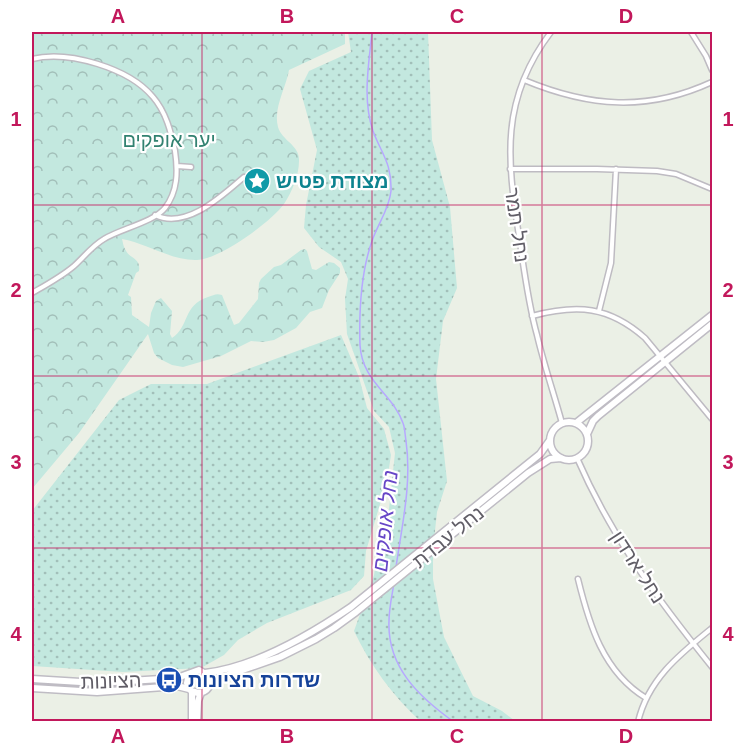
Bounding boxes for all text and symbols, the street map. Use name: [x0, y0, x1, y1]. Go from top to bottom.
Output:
text: A: [111, 5, 125, 27]
text: B: [280, 5, 294, 27]
text: C: [450, 5, 464, 27]
text: D: [619, 5, 633, 27]
text: 1: [10, 108, 22, 130]
text: 1: [722, 108, 734, 130]
park label: יער אופקים: [122, 129, 216, 151]
place icon: מצודת פטיש: [242, 166, 272, 196]
place label: מצודת פטיש: [276, 170, 389, 192]
street label: נחל תמר: [501, 186, 533, 264]
text: 2: [10, 279, 22, 301]
text: 2: [722, 279, 734, 301]
text: 3: [10, 451, 22, 473]
text: 3: [722, 451, 734, 473]
water label: נחל אופקים: [368, 469, 402, 573]
street label: נחל עבדת: [408, 502, 488, 572]
street label: נחל ארדון: [606, 527, 670, 607]
text: 4: [10, 623, 22, 645]
text: 4: [722, 623, 734, 645]
bus stop icon: שדרות הציונות: [154, 665, 184, 695]
street label: הציונות: [80, 669, 142, 693]
place label: שדרות הציונות: [188, 669, 320, 691]
text: A: [111, 725, 125, 747]
text: B: [280, 725, 294, 747]
text: C: [450, 725, 464, 747]
text: D: [619, 725, 633, 747]

